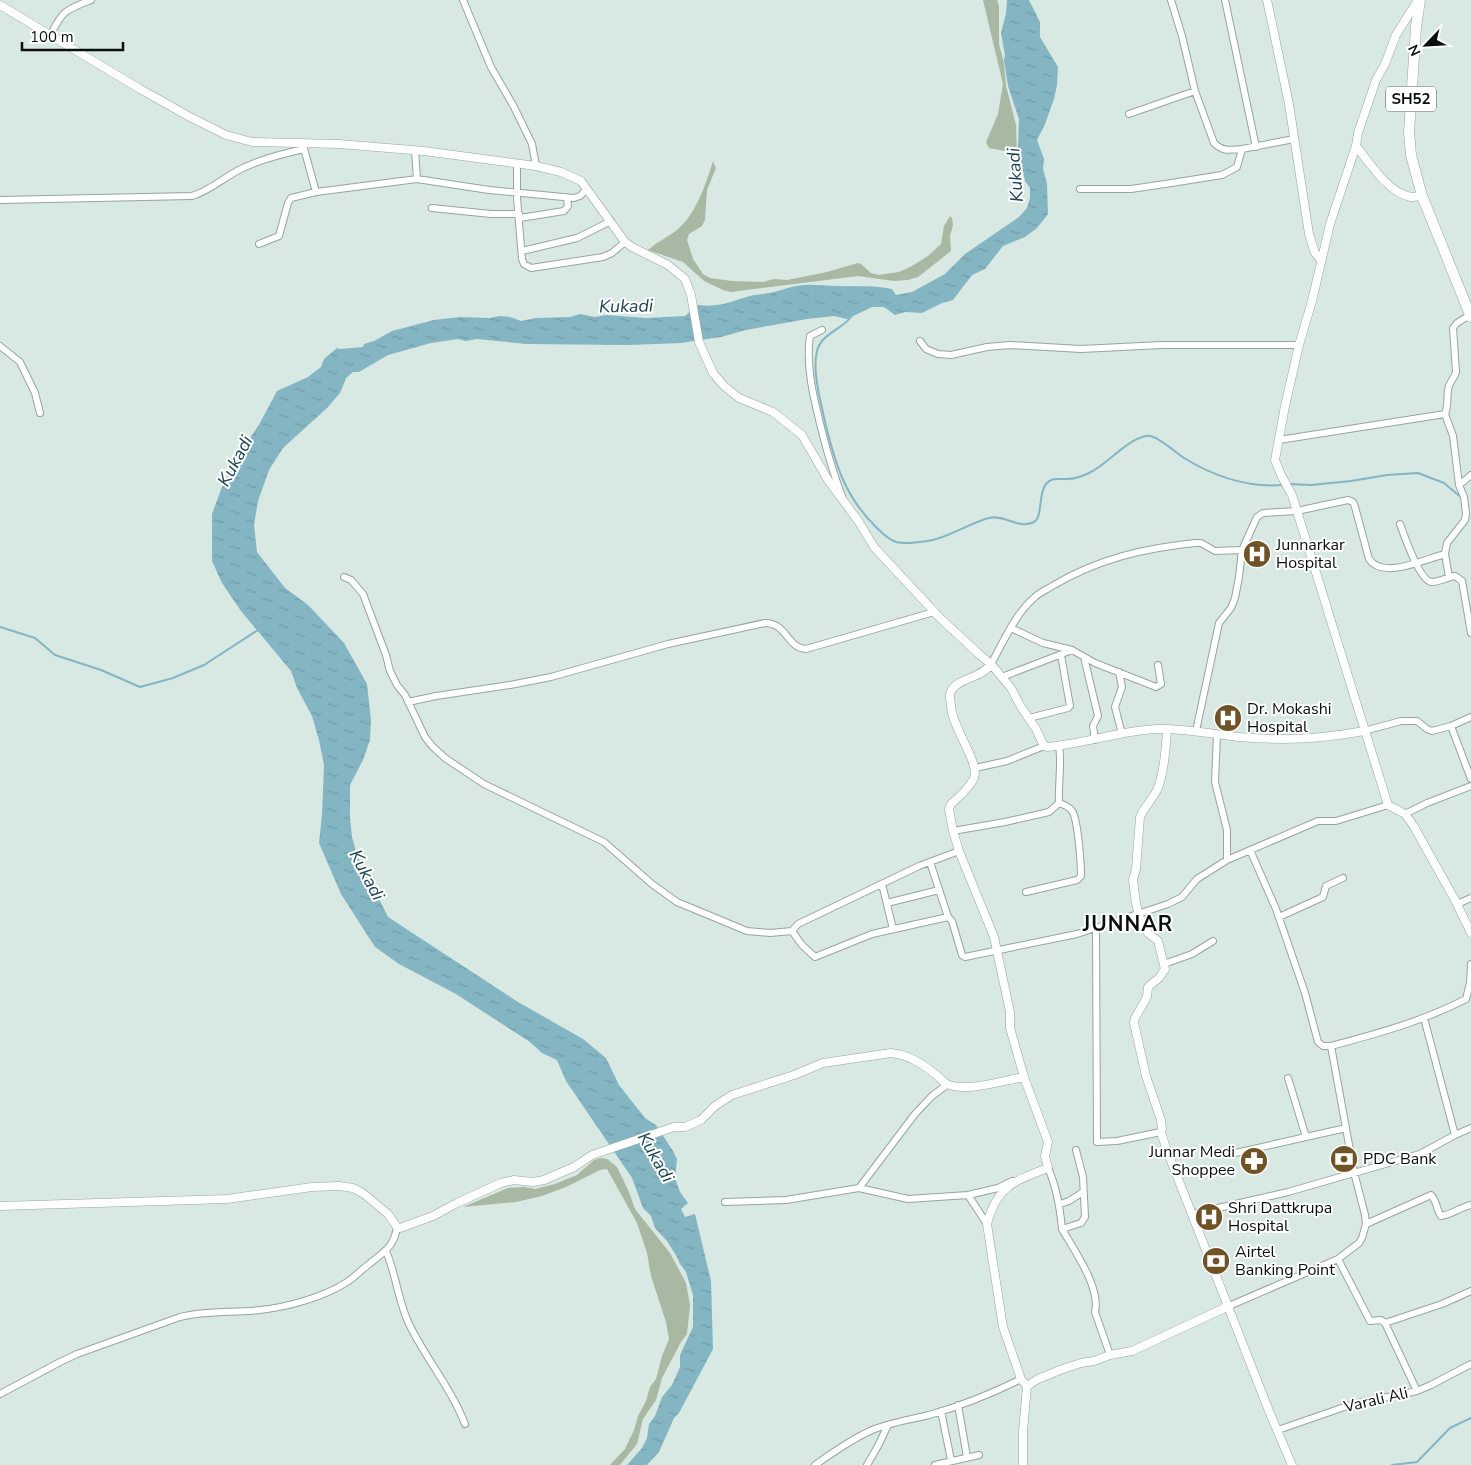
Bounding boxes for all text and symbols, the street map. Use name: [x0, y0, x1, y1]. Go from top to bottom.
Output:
scale bar: [22, 20, 124, 52]
north arrow: [1401, 20, 1451, 70]
text: 100 m: [30, 27, 74, 47]
text: N: [1404, 42, 1425, 59]
road number: SH52: [1386, 86, 1436, 112]
water label: Kukadi: [1001, 146, 1029, 203]
water label: Kukadi: [599, 294, 654, 318]
water label: Kukadi: [212, 431, 259, 491]
place label: Junnarkar Hospital: [1275, 534, 1345, 574]
hospital icon: Junnarkar Hospital: [1242, 539, 1272, 569]
place label: Dr. Mokashi Hospital: [1247, 698, 1332, 738]
hospital icon: Dr. Mokashi Hospital: [1213, 703, 1243, 733]
water label: Kukadi: [344, 845, 391, 905]
district label: JUNNAR: [1082, 910, 1173, 938]
water label: Kukadi: [632, 1127, 680, 1187]
place label: Junnar Medi Shoppee: [1148, 1141, 1235, 1181]
bank icon: PDC Bank: [1329, 1144, 1359, 1174]
pharmacy icon: Junnar Medi Shoppee: [1239, 1146, 1269, 1176]
place label: PDC Bank: [1363, 1148, 1437, 1170]
place label: Shri Dattkrupa Hospital: [1228, 1197, 1332, 1237]
hospital icon: Shri Dattkrupa Hospital: [1194, 1202, 1224, 1232]
place label: Airtel Banking Point: [1235, 1241, 1335, 1281]
bank icon: Airtel Banking Point: [1201, 1246, 1231, 1276]
street label: Varali Ali: [1341, 1382, 1410, 1418]

